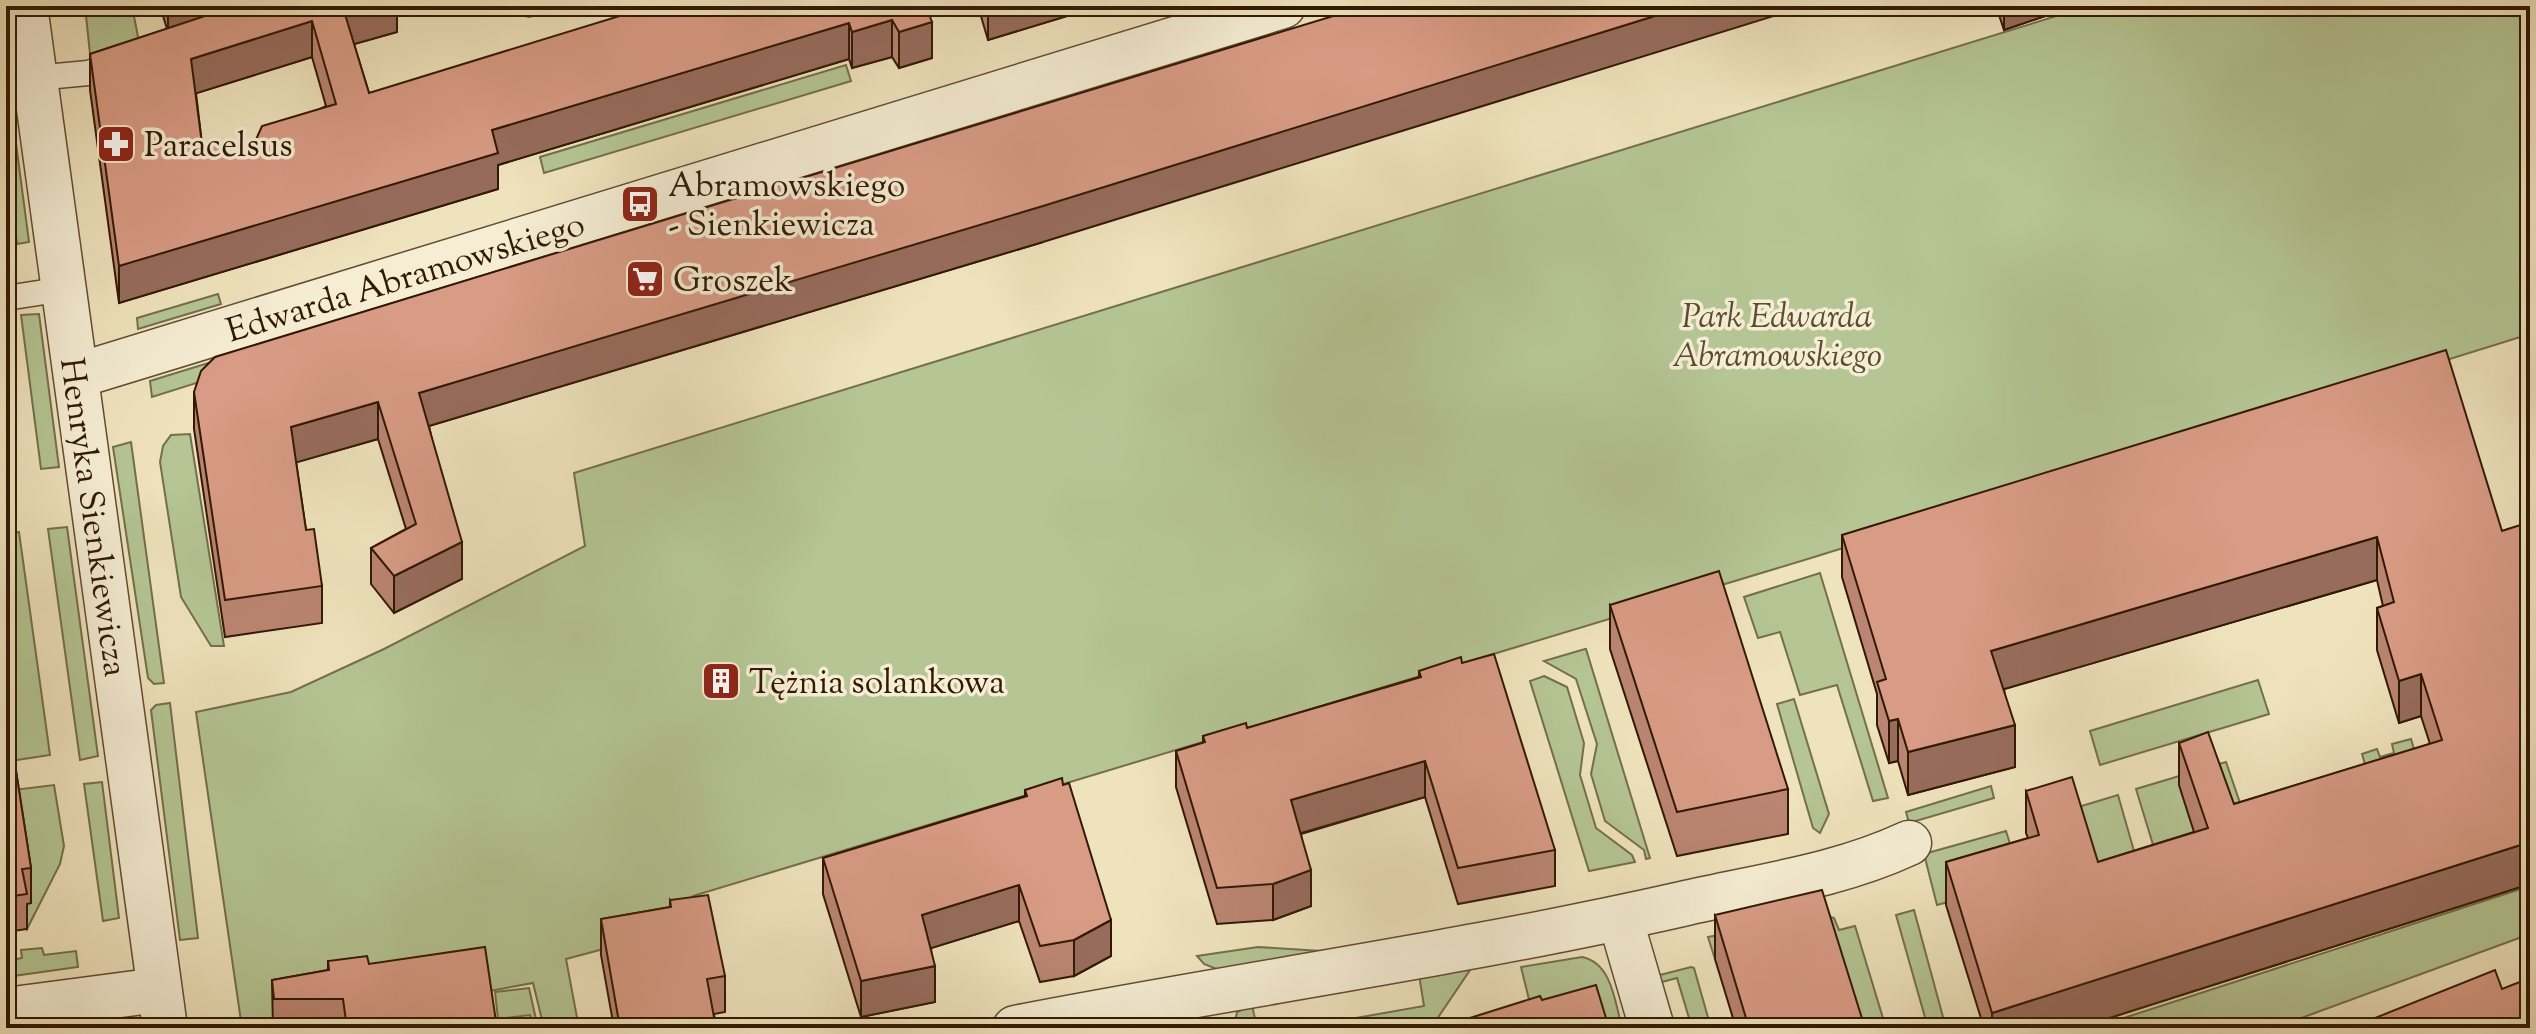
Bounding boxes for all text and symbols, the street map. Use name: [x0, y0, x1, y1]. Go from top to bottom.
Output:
pharmacy icon: Paracelsus: [95, 123, 137, 165]
place label: Paracelsus: [144, 123, 293, 172]
place label: Abramowskiego - Sienkiewicza: [668, 163, 905, 251]
bus stop icon: Abramowskiego - Sienkiewicza: [619, 183, 661, 225]
street label: Edwarda Abramowskiego: [221, 201, 591, 357]
supermarket icon: Groszek: [624, 258, 666, 300]
place label: Groszek: [673, 258, 793, 307]
park label: Park Edwarda Abramowskiego: [1672, 294, 1882, 382]
street label: Henryka Sienkiewicza: [45, 355, 138, 680]
building icon: Tężnia solankowa: [700, 660, 742, 702]
place label: Tężnia solankowa: [749, 660, 1005, 709]

